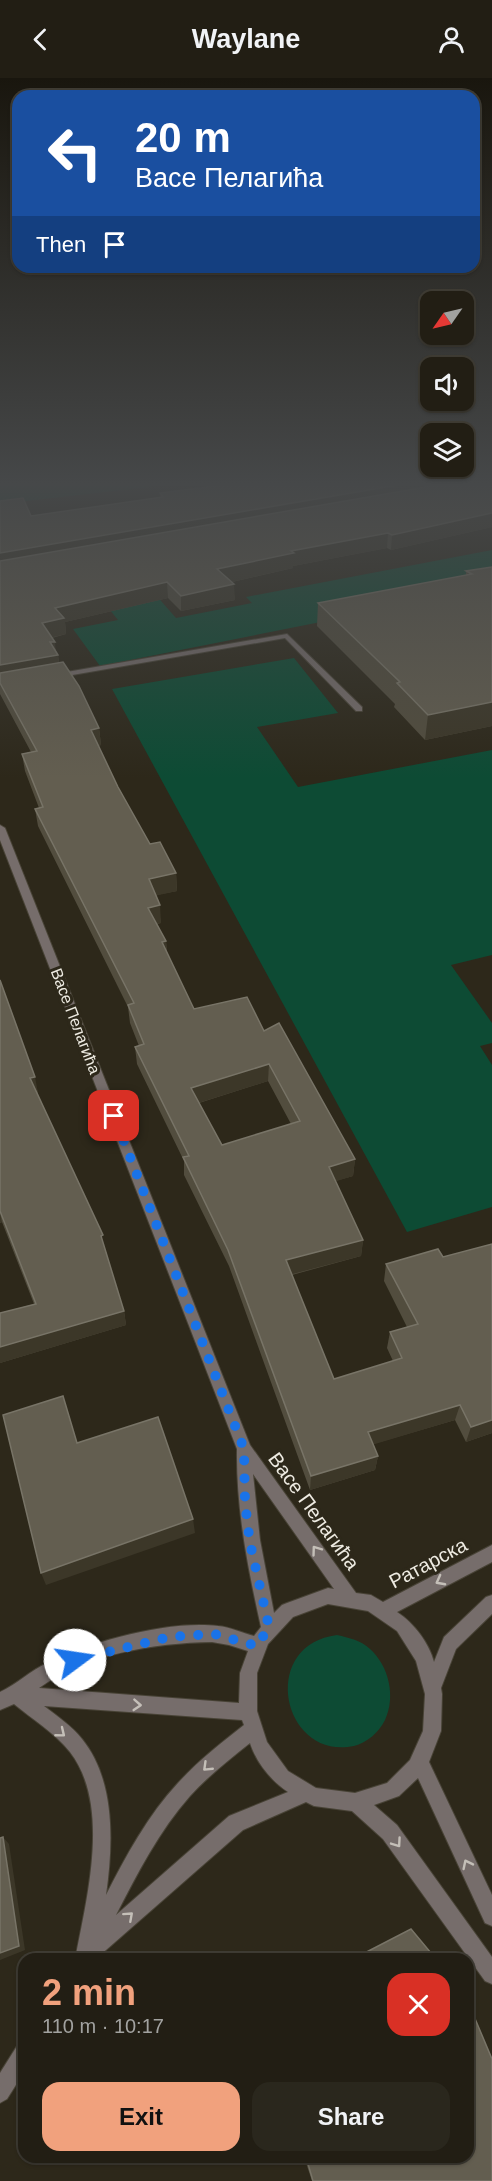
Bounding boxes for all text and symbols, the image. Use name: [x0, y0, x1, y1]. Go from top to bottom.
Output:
icon: back: [24, 23, 57, 56]
icon: person: [435, 23, 468, 56]
text: Waylane: [192, 24, 300, 54]
icon: left: [36, 114, 114, 192]
text: 20 m: [135, 114, 231, 161]
text: Васе Пелагића: [135, 163, 323, 193]
icon: arrive: [98, 228, 131, 261]
text: Then: [36, 232, 86, 257]
north arrow: [420, 291, 474, 345]
map controls: [420, 291, 474, 477]
button: sound: [420, 357, 474, 411]
button: layers: [420, 423, 474, 477]
street label: Васе Пелагића: [48, 966, 103, 1076]
pin: [88, 1090, 139, 1141]
icon: arrive: [97, 1099, 130, 1132]
street label: Васе Пелагића: [264, 1448, 364, 1575]
street label: Ратарска: [385, 1533, 471, 1593]
one-way arrow: [312, 1545, 323, 1556]
one-way arrow: [436, 1574, 447, 1585]
position arrow: [43, 1628, 107, 1692]
one-way arrow: [132, 1698, 141, 1711]
one-way arrow: [54, 1725, 65, 1736]
one-way arrow: [203, 1760, 214, 1771]
one-way arrow: [390, 1836, 401, 1847]
one-way arrow: [462, 1859, 474, 1870]
one-way arrow: [122, 1912, 133, 1923]
text: 2 min: [42, 1972, 136, 2013]
button: close: [387, 1973, 450, 2036]
text: 110 m · 10:17: [42, 2015, 164, 2037]
button: Exit: [42, 2082, 240, 2151]
button: Share: [252, 2082, 450, 2151]

